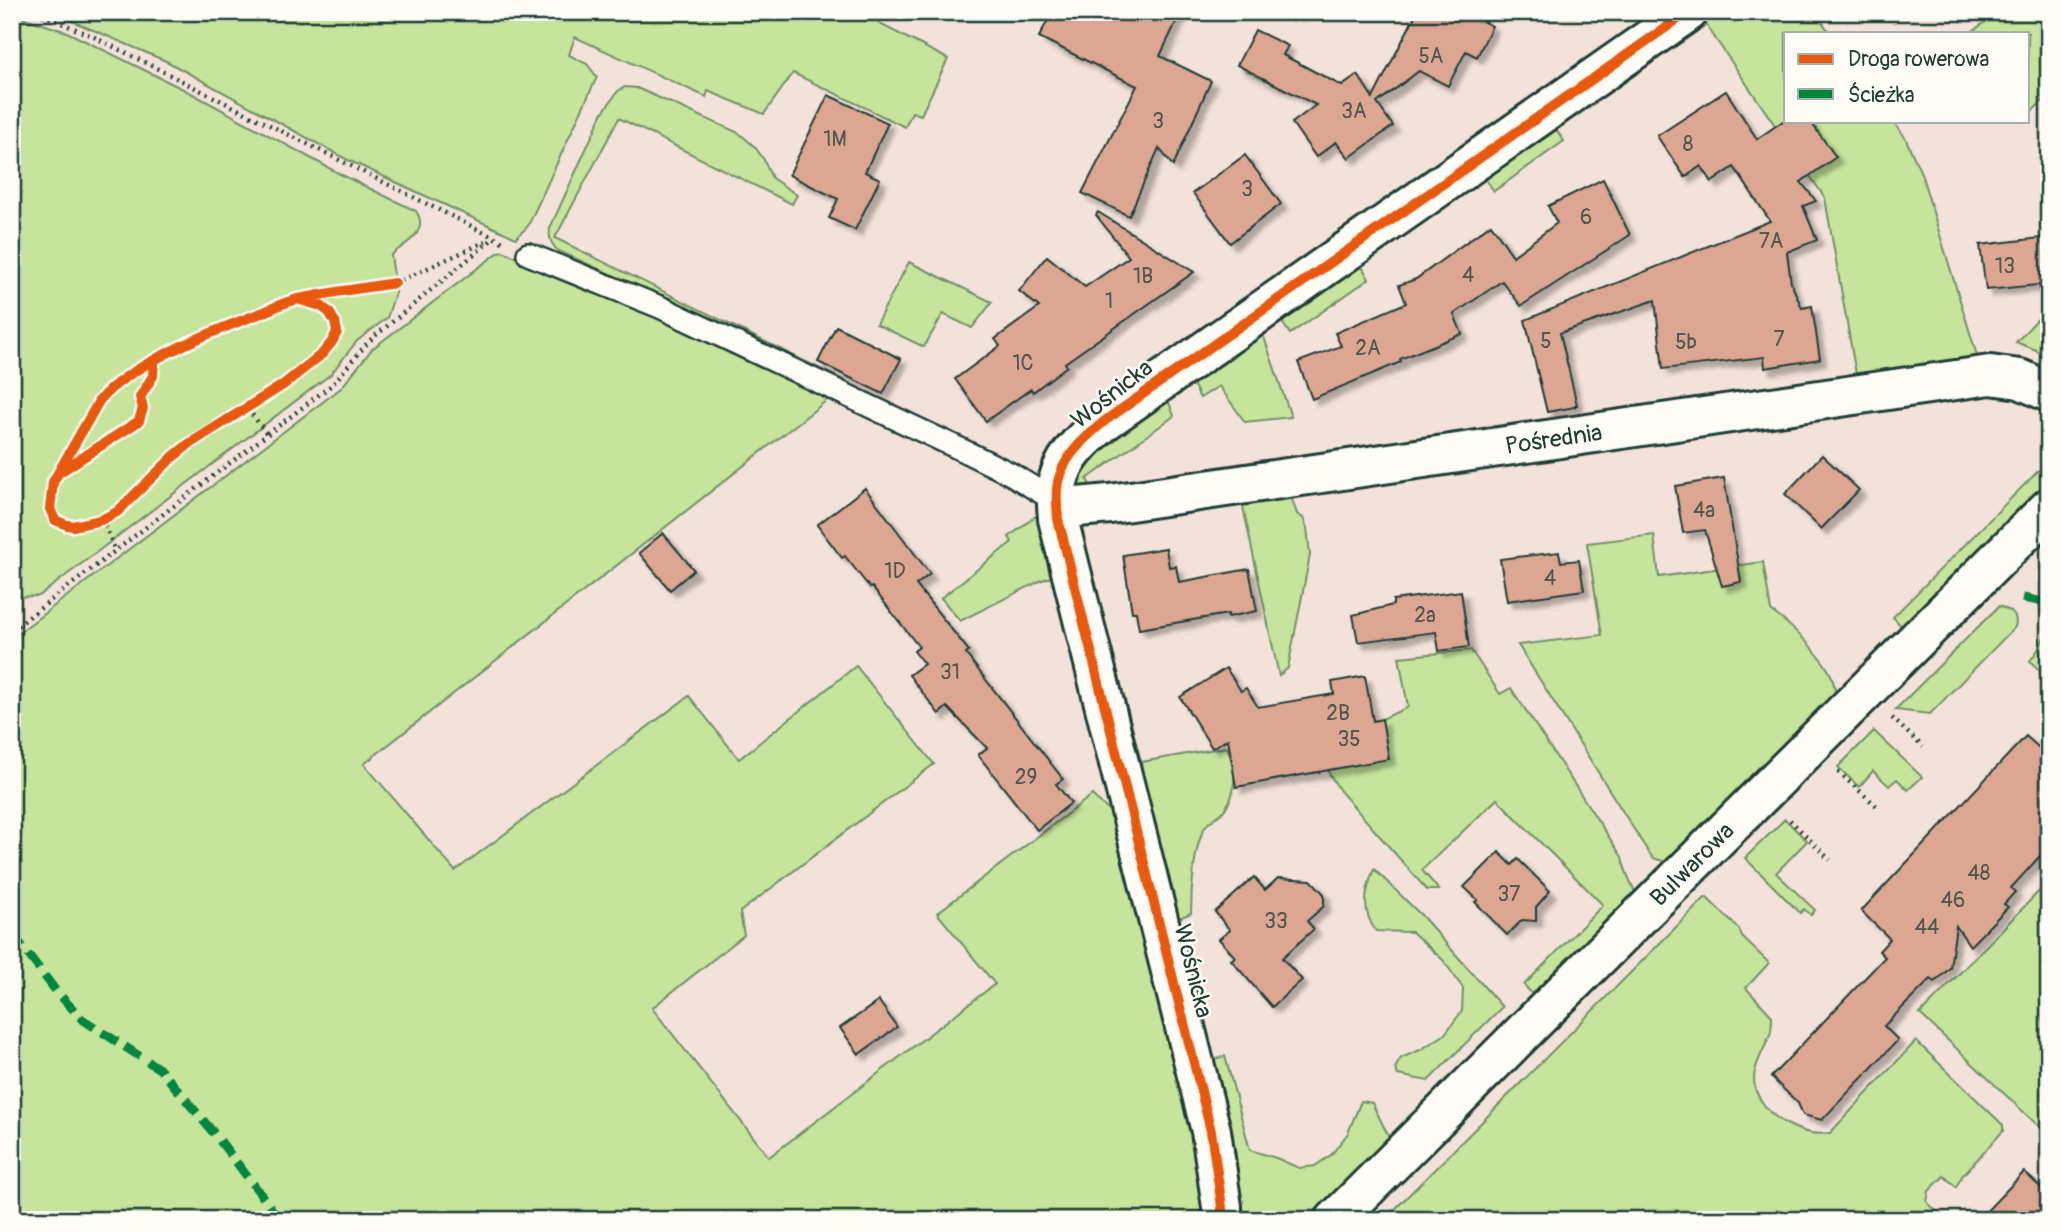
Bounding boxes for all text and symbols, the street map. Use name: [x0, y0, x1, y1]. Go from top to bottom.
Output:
legend: [1784, 32, 2030, 122]
house number: 5A: [1418, 43, 1444, 70]
text: Droga rowerowa: [1848, 46, 1989, 73]
text: Ścieżka: [1848, 82, 1915, 109]
house number: 3A: [1341, 98, 1367, 125]
house number: 3: [1152, 108, 1164, 135]
house number: 1M: [823, 126, 847, 153]
house number: 8: [1683, 131, 1693, 158]
house number: 3: [1241, 176, 1253, 203]
house number: 6: [1580, 204, 1592, 231]
house number: 7A: [1759, 228, 1783, 255]
house number: 13: [1995, 253, 2015, 280]
house number: 4: [1462, 262, 1474, 289]
house number: 1B: [1133, 263, 1153, 290]
house number: 1: [1105, 288, 1113, 315]
house number: 7: [1773, 326, 1785, 353]
house number: 5: [1540, 328, 1552, 355]
house number: 5b: [1675, 329, 1697, 356]
house number: 2A: [1355, 335, 1381, 362]
house number: 1C: [1012, 350, 1034, 377]
street label: Wośnicka: [1066, 353, 1158, 435]
street label: Pośrednia: [1503, 418, 1604, 460]
house number: 4a: [1693, 497, 1715, 524]
house number: 1D: [884, 558, 906, 585]
house number: 4: [1544, 565, 1556, 592]
house number: 2a: [1414, 602, 1436, 629]
house number: 31: [940, 659, 960, 686]
house number: 2B: [1326, 700, 1350, 727]
house number: 35: [1337, 726, 1361, 753]
house number: 29: [1015, 764, 1037, 791]
street label: Bulwarowa: [1644, 816, 1740, 912]
house number: 48: [1968, 860, 1990, 887]
house number: 37: [1498, 881, 1520, 908]
house number: 46: [1941, 887, 1965, 914]
house number: 33: [1264, 908, 1288, 935]
house number: 44: [1915, 914, 1939, 941]
street label: Wośnicka: [1167, 921, 1219, 1021]

